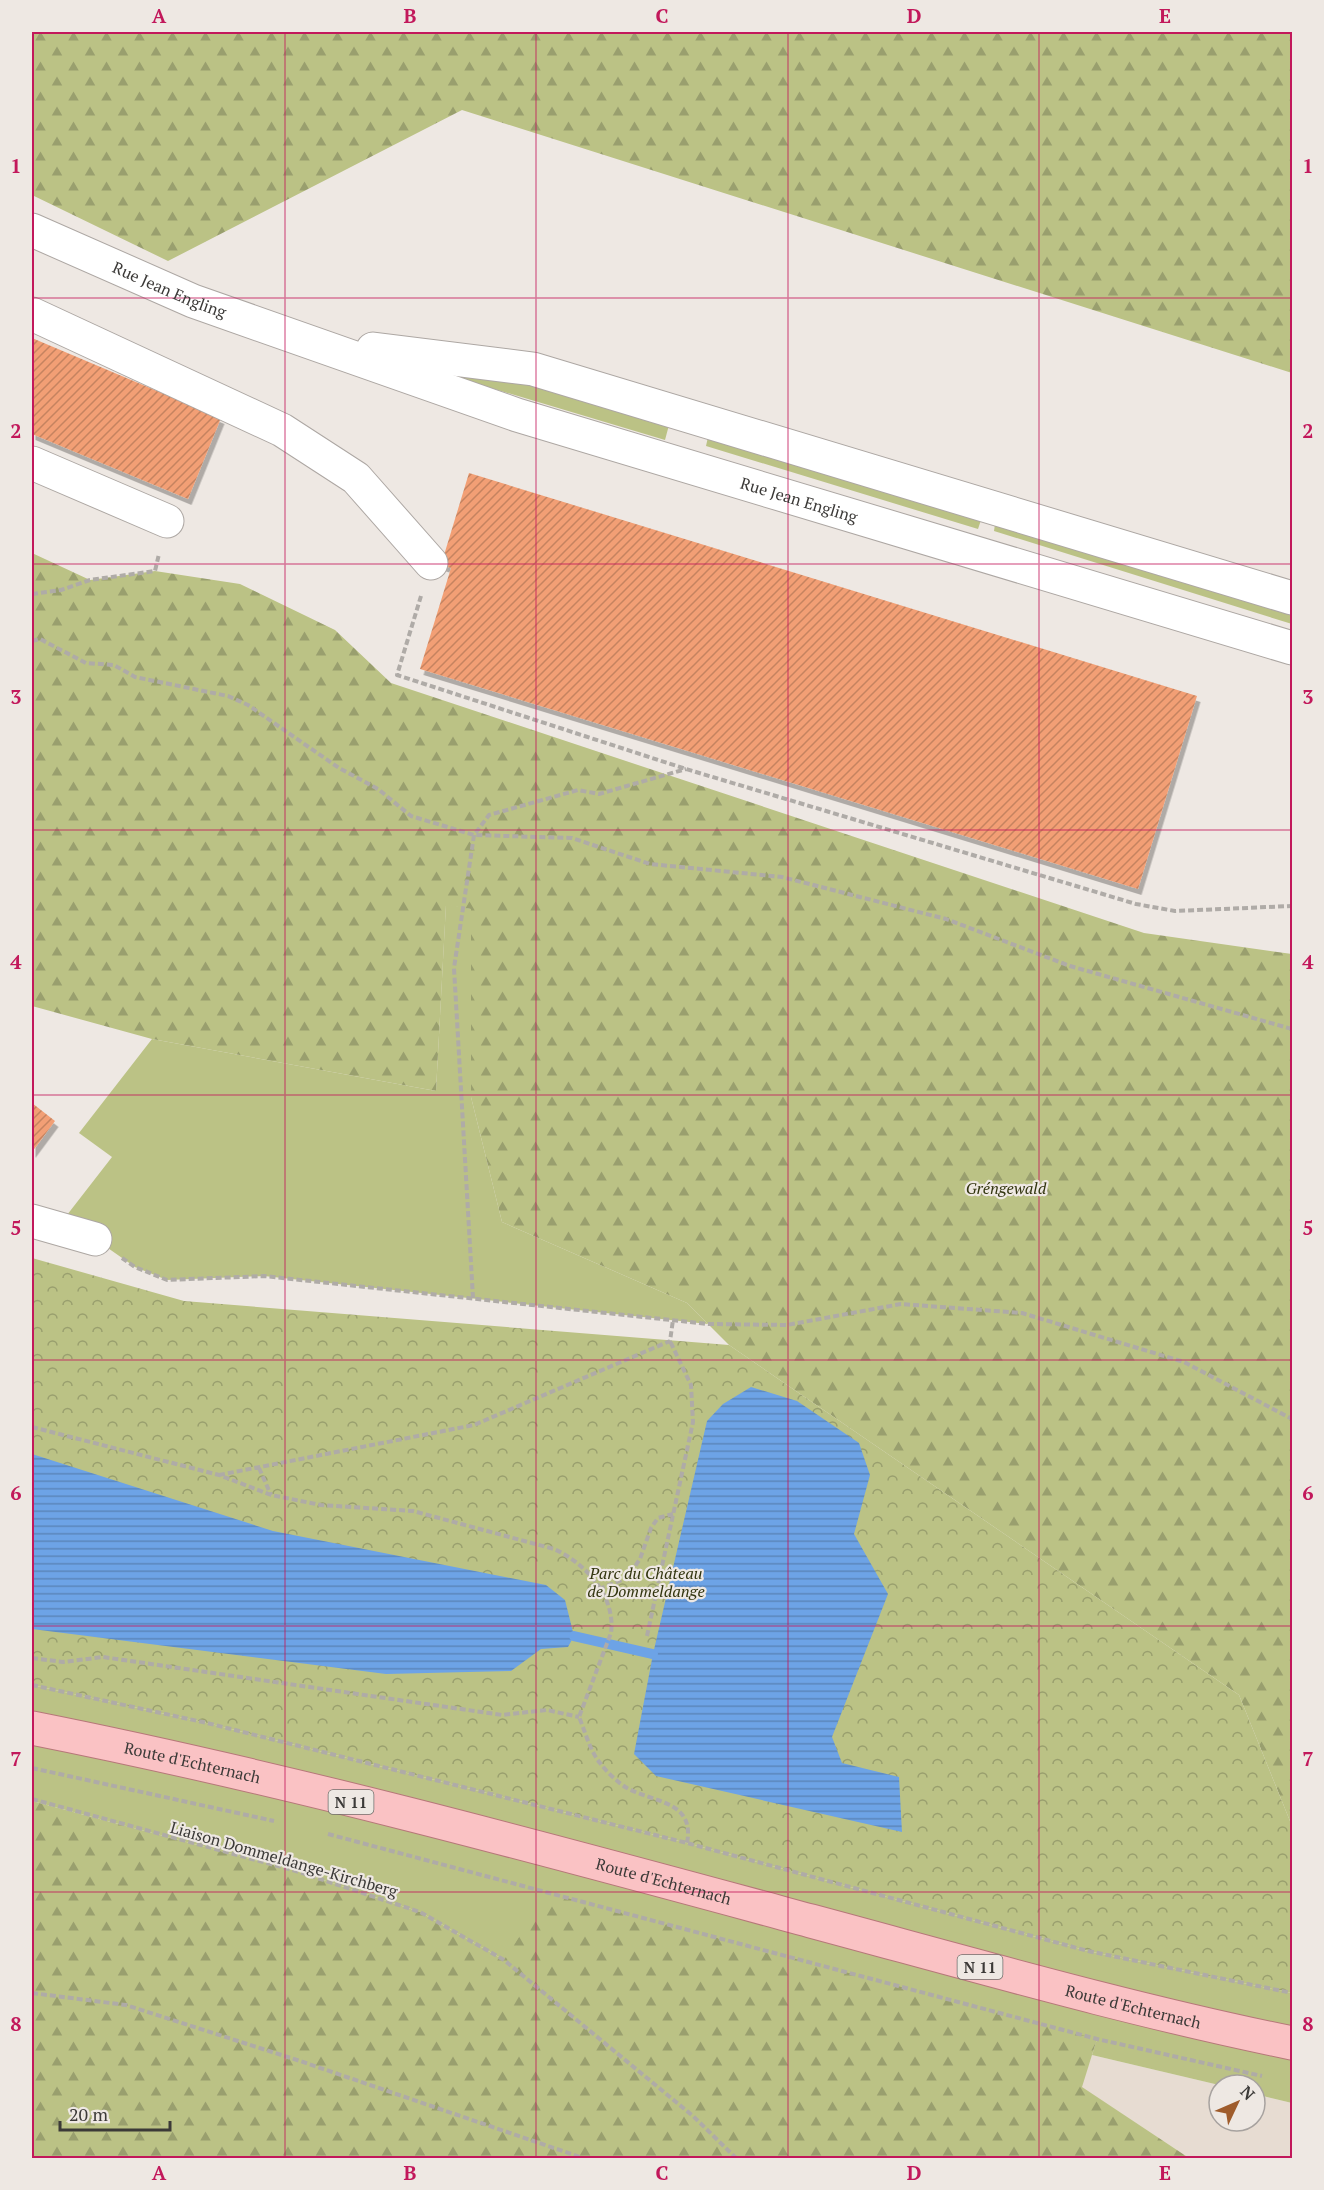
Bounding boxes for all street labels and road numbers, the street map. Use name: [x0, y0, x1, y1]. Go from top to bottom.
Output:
street label: Rue Jean Engling: [109, 256, 230, 323]
street label: Rue Jean Engling: [738, 472, 861, 528]
street label: Route d'Echternach: [122, 1736, 263, 1789]
road number: N 11: [328, 1790, 374, 1814]
street label: Liaison Dommeldange-Kirchberg: [168, 1816, 401, 1902]
street label: Route d'Echternach: [594, 1852, 734, 1910]
road number: N 11: [958, 1955, 1002, 1979]
street label: Route d'Echternach: [1063, 1979, 1204, 2034]

